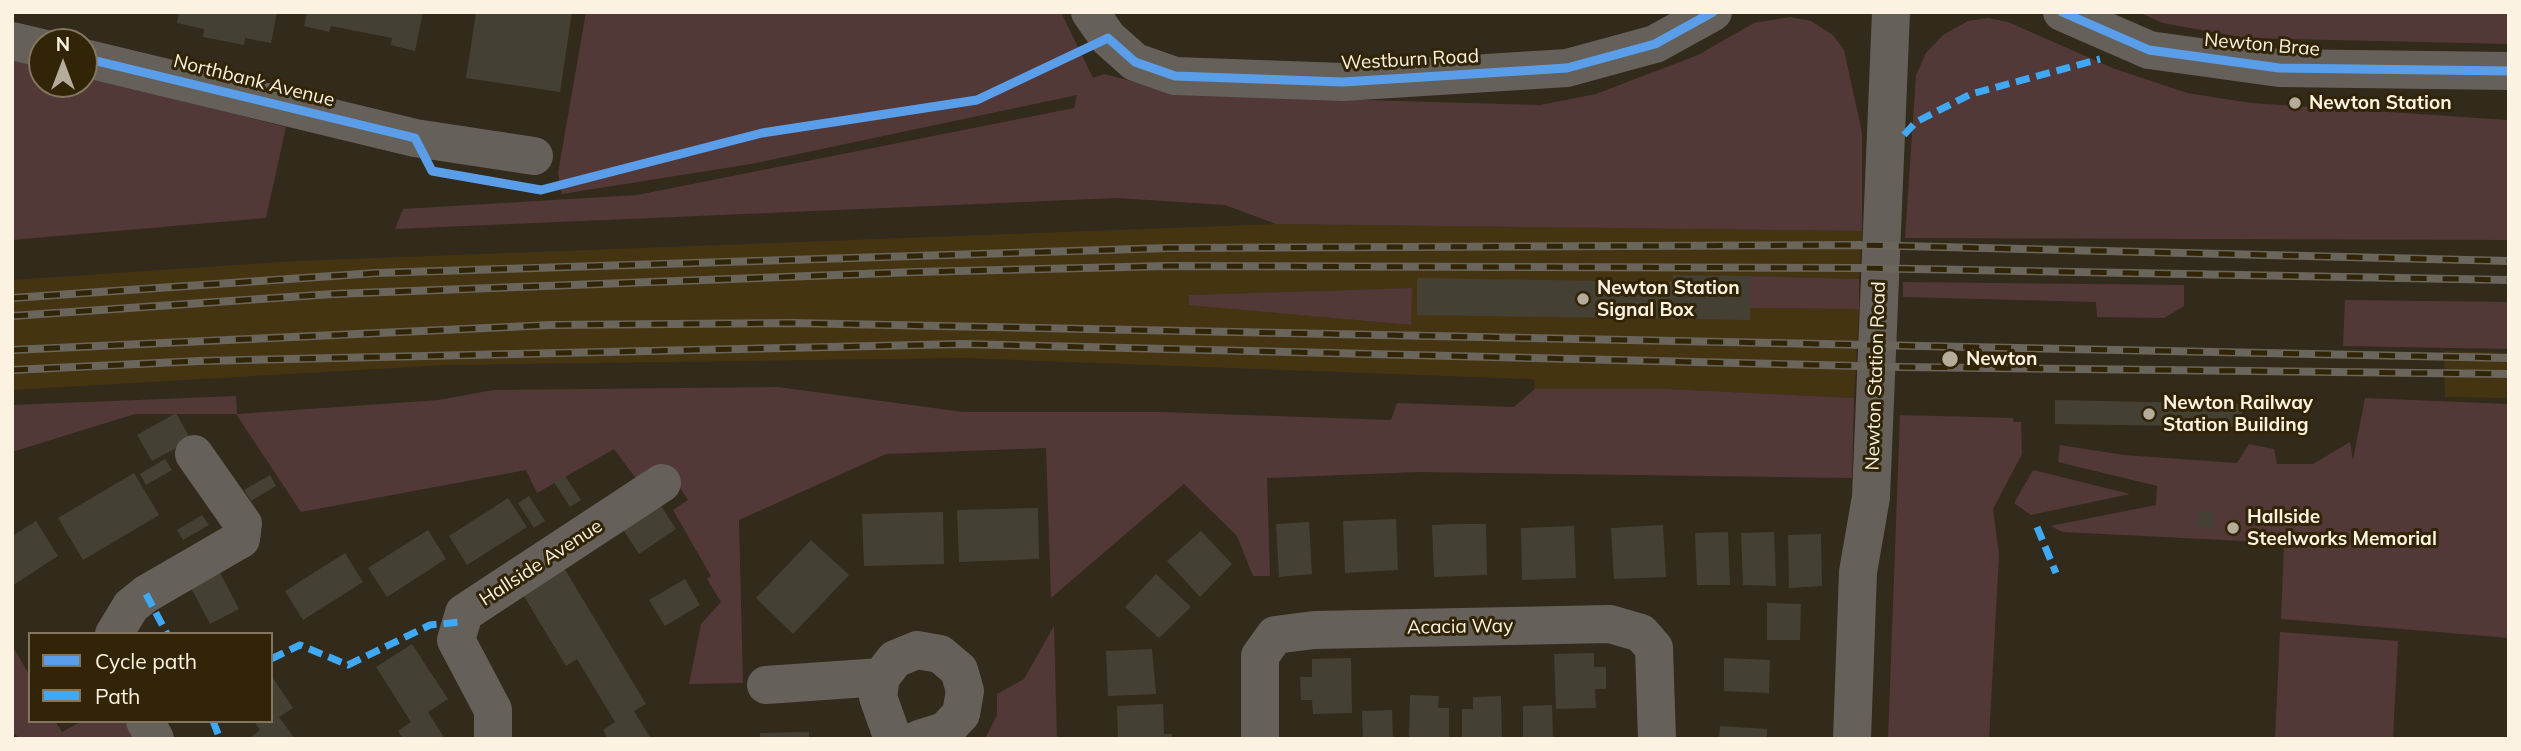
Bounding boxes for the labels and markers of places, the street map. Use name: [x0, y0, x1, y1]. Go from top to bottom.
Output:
place label: Newton Station: [2309, 92, 2452, 114]
marker: Newton Station: [2287, 95, 2303, 111]
place label: Newton Station Signal Box: [1597, 277, 1740, 321]
marker: Newton Station Signal Box: [1575, 291, 1591, 307]
place label: Newton: [1966, 348, 2037, 370]
marker: Newton: [1940, 349, 1960, 369]
place label: Newton Railway Station Building: [2163, 392, 2313, 436]
marker: Newton Railway Station Building: [2141, 406, 2157, 422]
place label: Hallside Steelworks Memorial: [2247, 506, 2437, 550]
marker: Hallside Steelworks Memorial: [2225, 520, 2241, 536]

